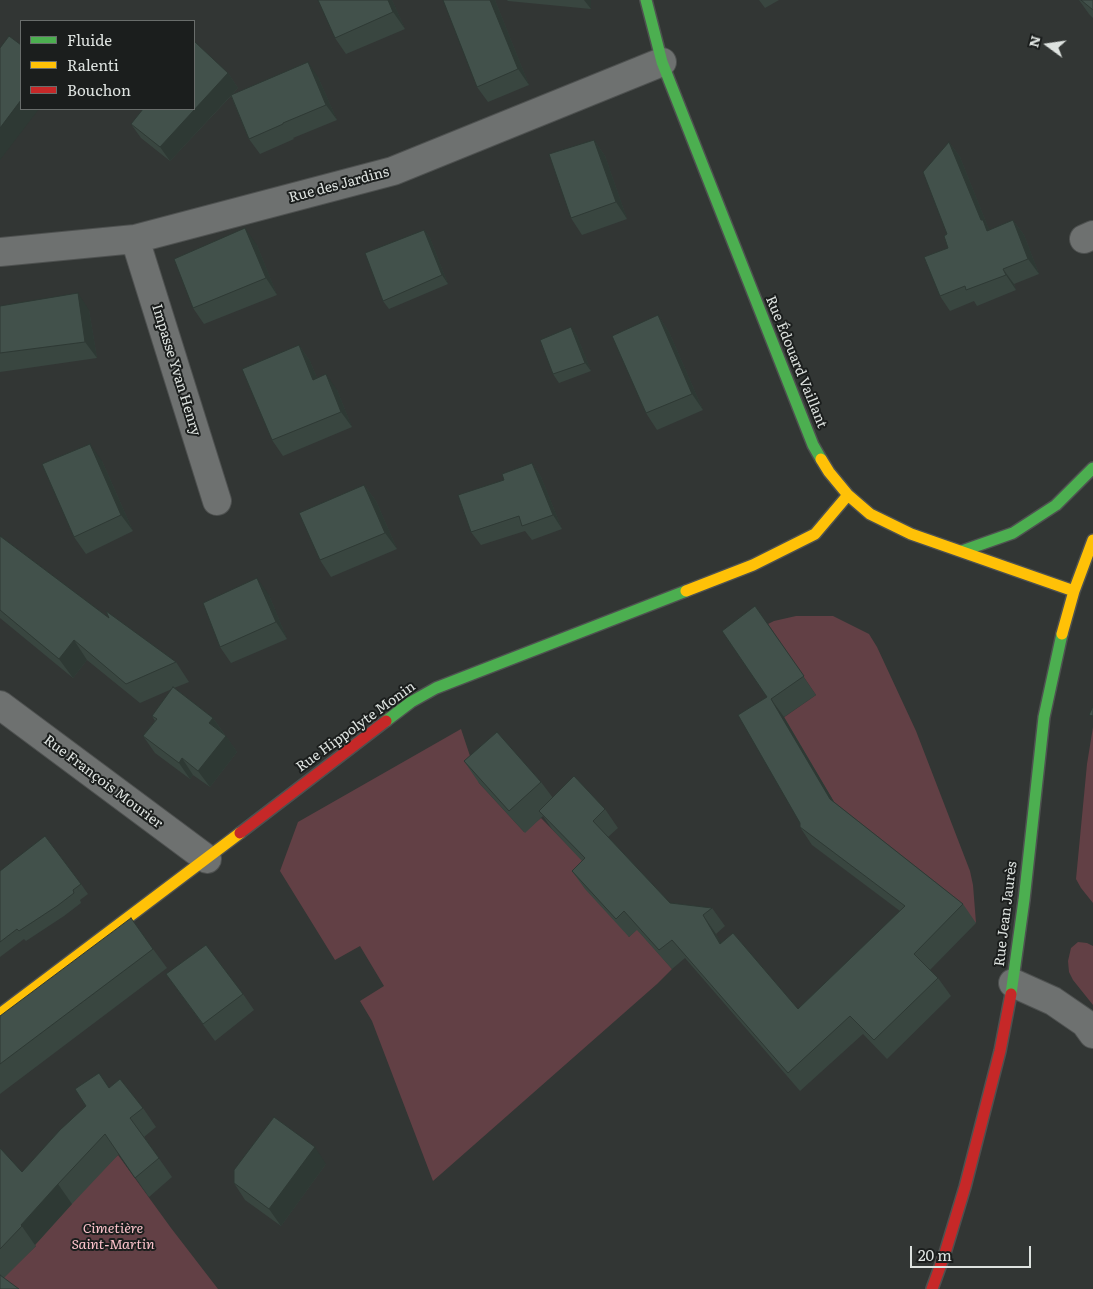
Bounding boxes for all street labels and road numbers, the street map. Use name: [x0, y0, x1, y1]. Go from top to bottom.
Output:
street label: Rue des Jardins: [287, 164, 391, 206]
street label: Rue Édouard Vaillant: [762, 294, 830, 430]
street label: Impasse Yvan Henry: [148, 302, 204, 438]
street label: Rue Hippolyte Monin: [293, 678, 419, 776]
street label: Rue François Mourier: [40, 732, 166, 832]
street label: Rue Jean Jaurès: [991, 861, 1021, 967]

